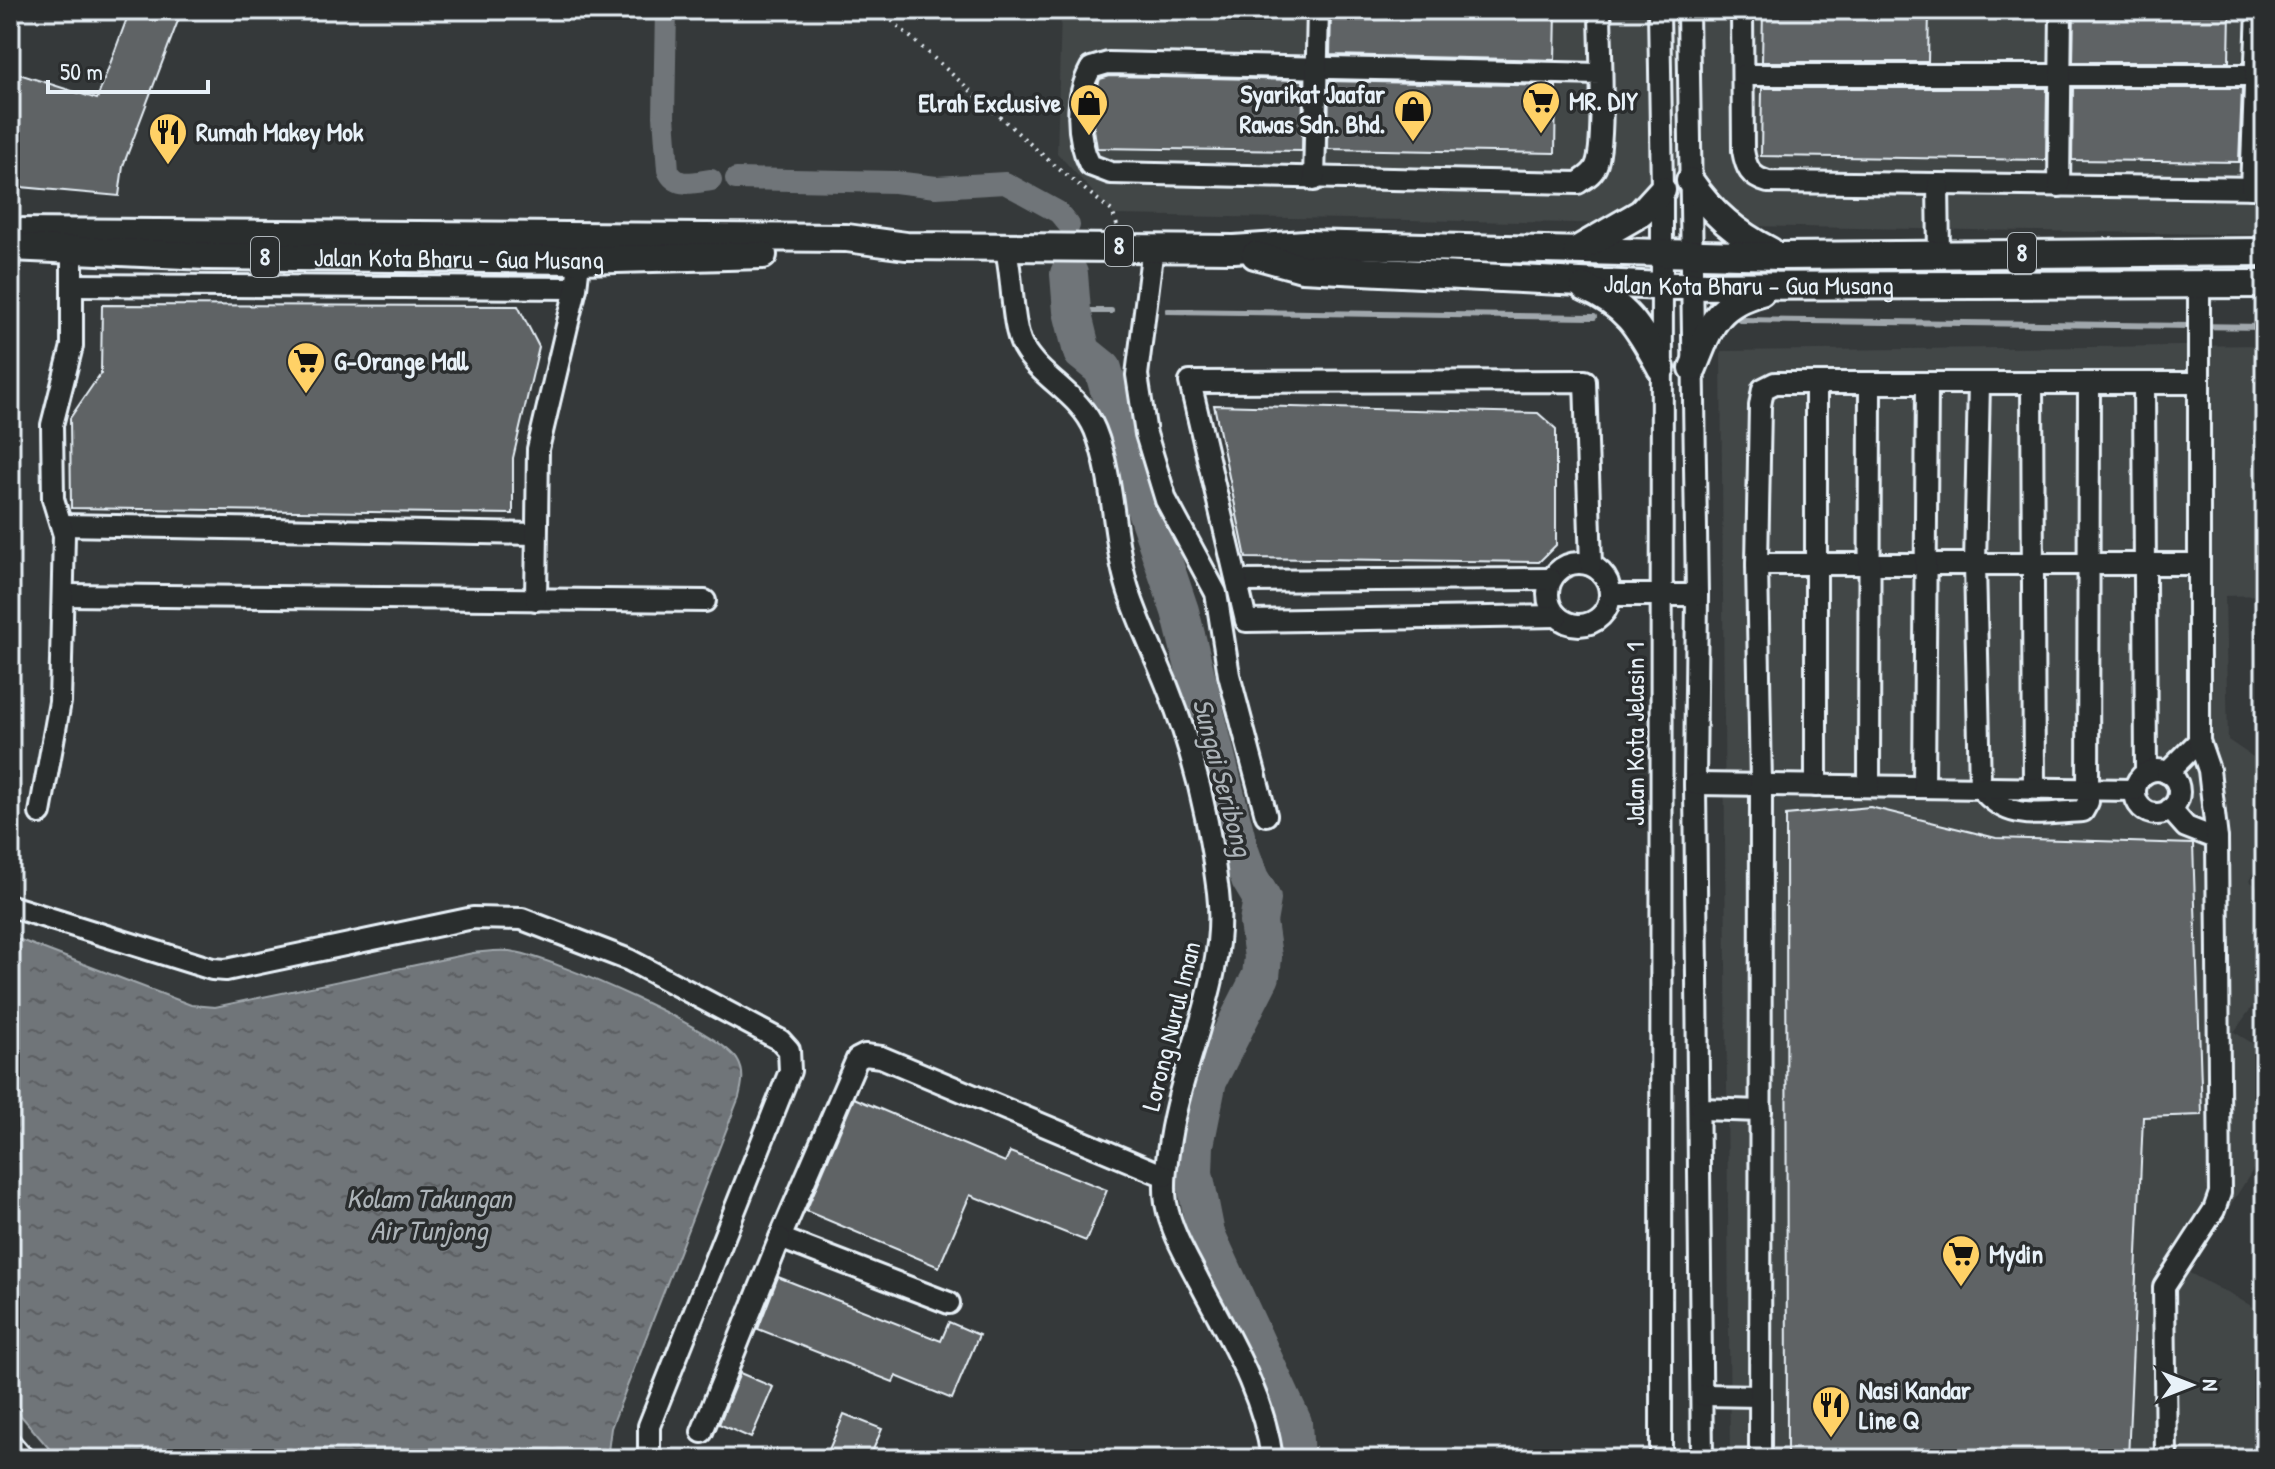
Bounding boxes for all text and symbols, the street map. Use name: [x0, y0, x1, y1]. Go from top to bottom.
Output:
scale bar: [48, 44, 208, 94]
text: 50 m: [60, 55, 103, 87]
place label: Syarikat Jaafar Rawas Sdn. Bhd.: [1240, 76, 1386, 141]
supermarket icon: MR. DIY: [1520, 80, 1562, 135]
shop icon: Elrah Exclusive: [1068, 82, 1110, 137]
place label: MR. DIY: [1569, 83, 1638, 118]
place label: Elrah Exclusive: [918, 85, 1062, 120]
shop icon: Syarikat Jaafar Rawas Sdn. Bhd.: [1392, 88, 1434, 143]
restaurant icon: Rumah Makey Mok: [147, 111, 189, 166]
place label: Rumah Makey Mok: [196, 114, 364, 150]
road number: 8: [1105, 226, 1133, 266]
road number: 8: [2008, 233, 2036, 273]
road number: 8: [251, 237, 279, 277]
street label: Jalan Kota Bharu – Gua Musang: [314, 239, 604, 277]
street label: Jalan Kota Bharu – Gua Musang: [1603, 265, 1894, 303]
supermarket icon: G-Orange Mall: [285, 340, 327, 395]
place label: G-Orange Mall: [334, 343, 469, 379]
street label: Jalan Kota Jelasin 1: [1617, 642, 1652, 826]
water label: Sungai Seribong: [1184, 694, 1263, 862]
street label: Lorong Nurul Iman: [1133, 938, 1208, 1114]
water label: Kolam Takungan Air Tunjong: [346, 1179, 514, 1249]
supermarket icon: Mydin: [1940, 1233, 1982, 1288]
place label: Mydin: [1989, 1236, 2043, 1272]
north arrow: [2151, 1345, 2231, 1425]
place label: Nasi Kandar Line Q: [1859, 1372, 1972, 1437]
text: N: [2196, 1379, 2226, 1391]
restaurant icon: Nasi Kandar Line Q: [1810, 1384, 1852, 1439]

